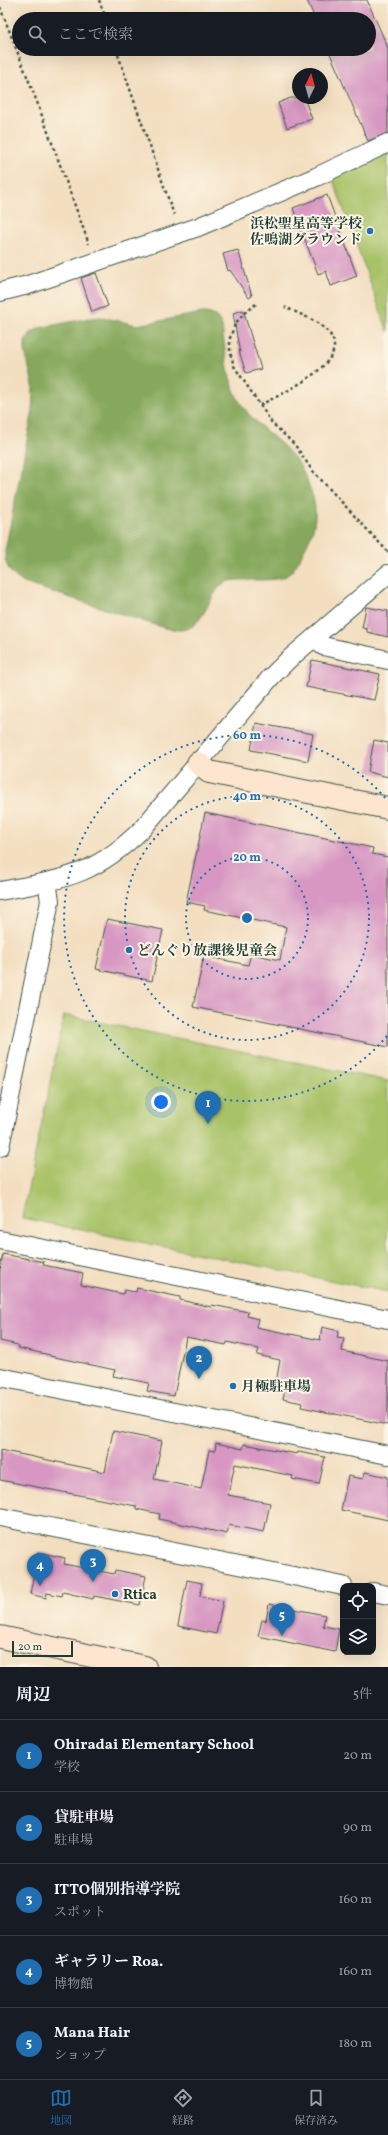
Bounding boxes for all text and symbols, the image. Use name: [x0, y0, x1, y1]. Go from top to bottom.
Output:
search box: [12, 12, 376, 56]
icon: search: [26, 23, 48, 45]
text: ここで検索: [58, 25, 133, 46]
north arrow: [292, 68, 328, 104]
place label: 浜松聖星高等学校 佐鳴湖グラウンド: [250, 215, 362, 250]
marker: 浜松聖星高等学校 佐鳴湖グラウンド: [365, 226, 375, 236]
text: 60 m: [233, 728, 261, 744]
text: 40 m: [233, 789, 262, 805]
text: 20 m: [233, 850, 261, 866]
centre of rings: [240, 911, 254, 925]
place label: どんぐり放課後児童会: [137, 942, 277, 961]
marker: どんぐり放課後児童会: [124, 945, 134, 955]
pin: 1: [195, 1091, 221, 1124]
your location: [151, 1092, 171, 1112]
pin: 2: [186, 1346, 212, 1379]
place label: 月極駐車場: [241, 1378, 311, 1397]
marker: 月極駐車場: [228, 1381, 238, 1391]
pin: 3: [80, 1549, 106, 1582]
pin: 4: [27, 1553, 53, 1586]
map controls: [340, 1583, 376, 1655]
button: locate: [340, 1583, 376, 1619]
place label: Rtica: [123, 1586, 157, 1605]
marker: Rtica: [110, 1589, 120, 1599]
pin: 5: [269, 1603, 295, 1636]
button: layers: [340, 1619, 376, 1655]
scale bar: [12, 1639, 73, 1658]
text: 20 m: [18, 1640, 42, 1655]
text: 周辺: [16, 1684, 50, 1707]
text: 5件: [353, 1686, 372, 1704]
text: Ohiradai Elementary School: [54, 1735, 254, 1756]
text: 1: [26, 1747, 32, 1765]
text: 20 m: [343, 1747, 372, 1765]
text: 学校: [54, 1759, 80, 1777]
text: 貸駐車場: [54, 1808, 114, 1829]
text: 2: [26, 1819, 32, 1837]
text: 90 m: [343, 1819, 372, 1837]
text: 駐車場: [54, 1832, 93, 1850]
text: ITTO個別指導学院: [54, 1880, 180, 1901]
text: 3: [26, 1891, 32, 1909]
text: 160 m: [338, 1891, 372, 1909]
text: スポット: [54, 1904, 106, 1922]
text: ギャラリー Roa.: [54, 1952, 163, 1973]
text: 4: [25, 1963, 33, 1981]
text: 160 m: [338, 1963, 372, 1981]
text: 博物館: [54, 1976, 93, 1994]
text: Mana Hair: [54, 2023, 130, 2044]
text: 5: [26, 2035, 32, 2053]
text: 180 m: [338, 2035, 372, 2053]
text: ショップ: [54, 2047, 106, 2065]
tab: 地図: [50, 2087, 72, 2129]
tab: 経路: [172, 2087, 194, 2129]
tab: 保存済み: [294, 2087, 338, 2129]

